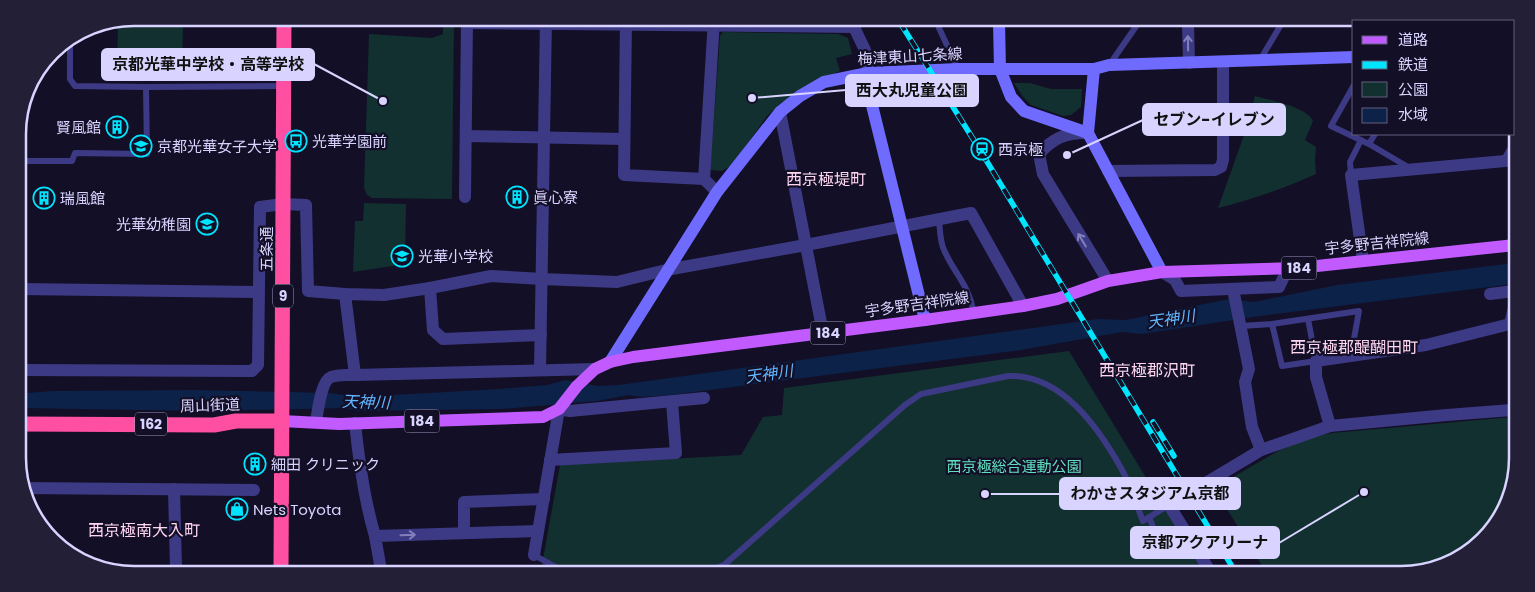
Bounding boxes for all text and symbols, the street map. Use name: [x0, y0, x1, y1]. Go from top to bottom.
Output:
legend: [1352, 20, 1515, 135]
text: 道路: [1398, 29, 1428, 50]
one-way arrow: [1183, 35, 1193, 52]
street label: 梅津東山七条線: [857, 43, 963, 69]
callout: 京都光華中学校・高等学校: [102, 49, 314, 80]
text: 京都光華中学校・高等学校: [112, 53, 304, 76]
text: 鉄道: [1398, 54, 1428, 75]
callout: 西大丸児童公園: [846, 75, 978, 106]
text: 西大丸児童公園: [856, 79, 968, 102]
text: 公園: [1398, 79, 1428, 100]
callout: セブン-イレブン: [1143, 104, 1285, 135]
text: 水域: [1398, 104, 1428, 125]
text: セブン-イレブン: [1153, 108, 1275, 131]
building icon: 賢風館: [105, 115, 129, 139]
place label: 賢風館: [56, 117, 101, 138]
bus stop icon: 光華学園前: [284, 129, 308, 153]
place label: 光華学園前: [312, 131, 387, 152]
school or university icon: 京都光華女子大学: [129, 134, 153, 158]
place label: 京都光華女子大学: [157, 136, 277, 157]
station icon: 西京極: [970, 137, 994, 161]
place label: 西京極: [998, 139, 1043, 160]
district label: 西京極堤町: [786, 168, 866, 191]
building icon: 眞心寮: [505, 185, 529, 209]
building icon: 瑞風館: [32, 186, 56, 210]
place label: 眞心寮: [533, 187, 578, 208]
place label: 瑞風館: [60, 188, 105, 209]
school or university icon: 光華幼稚園: [195, 212, 219, 236]
place label: 光華幼稚園: [116, 214, 191, 235]
street label: 五条通: [256, 226, 277, 272]
street label: 宇多野吉祥院線: [1324, 227, 1430, 259]
one-way arrow: [1077, 233, 1087, 247]
school or university icon: 光華小学校: [390, 244, 414, 268]
place label: 光華小学校: [418, 246, 493, 267]
road number: 184: [1282, 256, 1316, 280]
road number: 9: [273, 284, 293, 308]
street label: 宇多野吉祥院線: [864, 286, 970, 322]
water label: 天神川: [1146, 304, 1198, 334]
road number: 184: [810, 322, 846, 344]
district label: 西京極郡醍醐田町: [1290, 336, 1418, 359]
water label: 天神川: [744, 359, 796, 389]
district label: 西京極郡沢町: [1099, 359, 1195, 382]
water label: 天神川: [342, 390, 392, 414]
street label: 周山街道: [180, 393, 240, 417]
road number: 184: [404, 410, 440, 432]
road number: 162: [135, 412, 167, 436]
building icon: 細田 クリニック: [243, 452, 267, 476]
place label: 細田 クリニック: [271, 454, 380, 475]
park label: 西京極総合運動公園: [946, 456, 1082, 477]
callout: わかさスタジアム京都: [1060, 478, 1240, 509]
text: わかさスタジアム京都: [1071, 482, 1229, 505]
shop icon: Nets Toyota: [225, 497, 249, 521]
place label: Nets Toyota: [253, 499, 342, 520]
district label: 西京極南大入町: [88, 519, 200, 542]
callout: 京都アクアリーナ: [1131, 527, 1279, 558]
one-way arrow: [399, 531, 415, 540]
text: 京都アクアリーナ: [1141, 531, 1269, 554]

